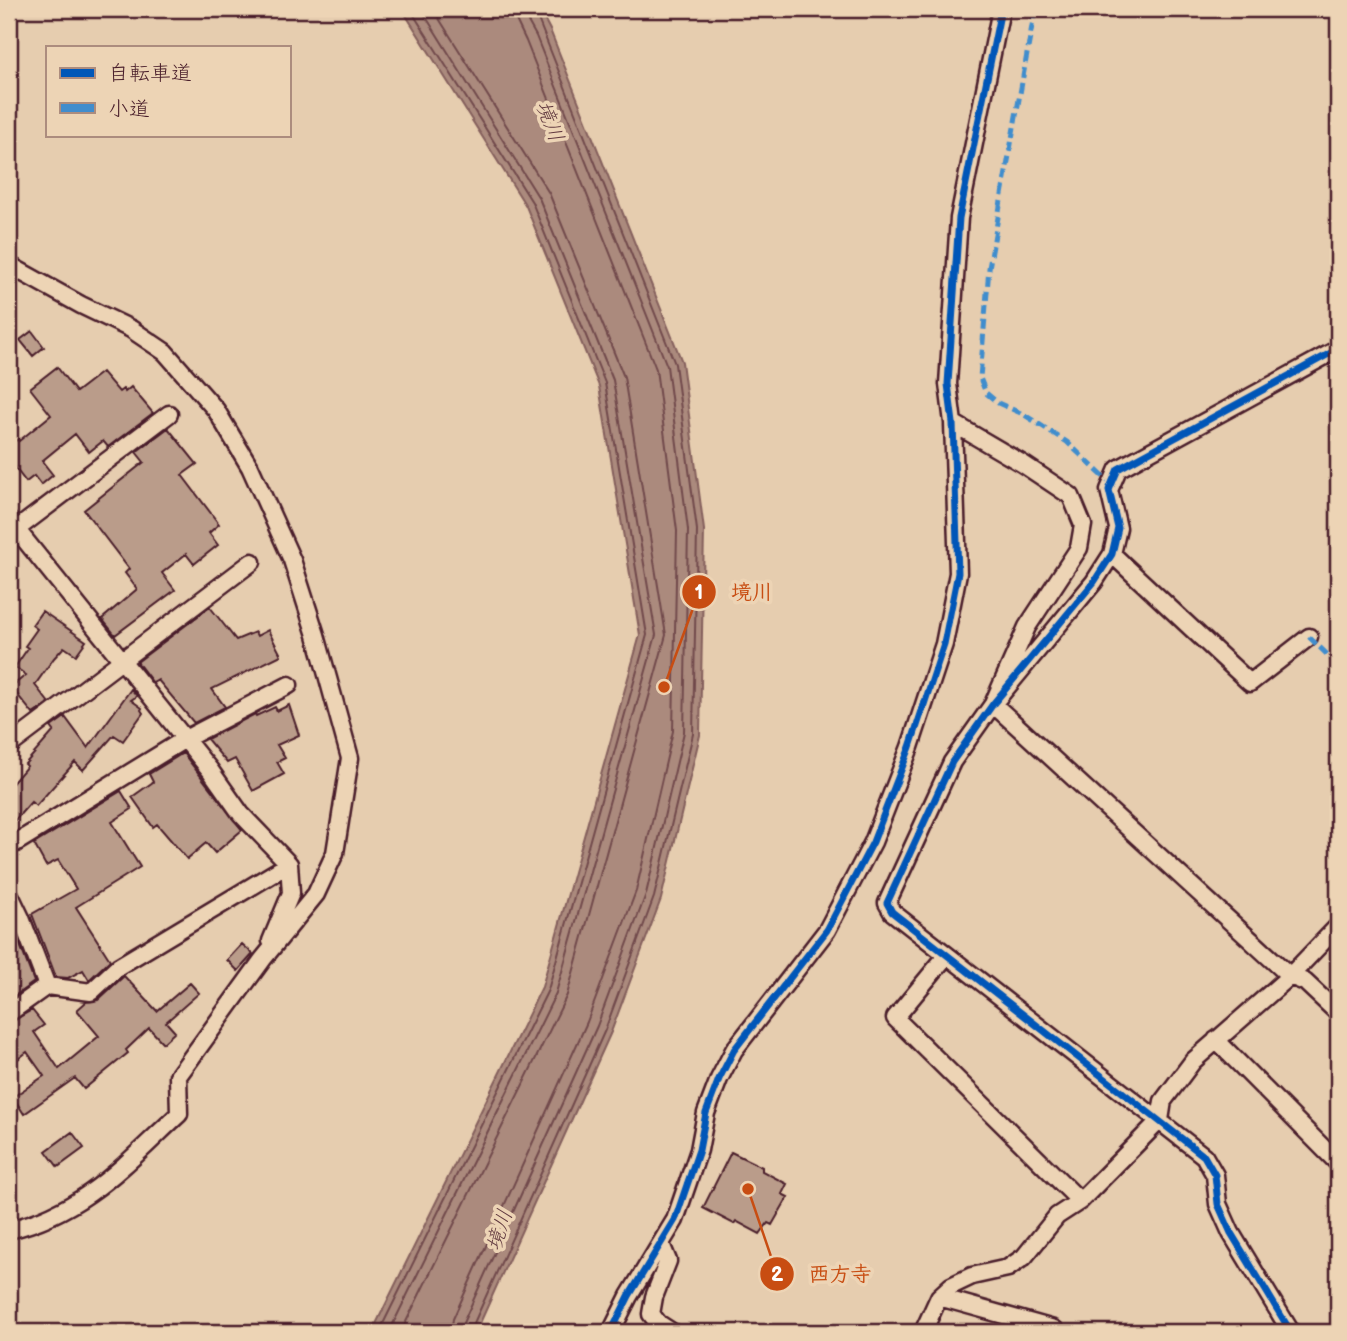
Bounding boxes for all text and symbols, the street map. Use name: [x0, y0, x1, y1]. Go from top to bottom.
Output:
legend: [46, 46, 290, 136]
text: 自転車道: [108, 61, 192, 86]
text: 小道: [108, 97, 150, 122]
water label: 境川: [530, 97, 569, 145]
callout: 境川: [682, 571, 787, 613]
text: 1: [695, 580, 703, 605]
text: 境川: [731, 580, 773, 605]
water label: 境川: [481, 1206, 518, 1254]
callout: 西方寺: [759, 1253, 885, 1295]
text: 2: [771, 1262, 784, 1287]
text: 西方寺: [809, 1262, 872, 1287]

